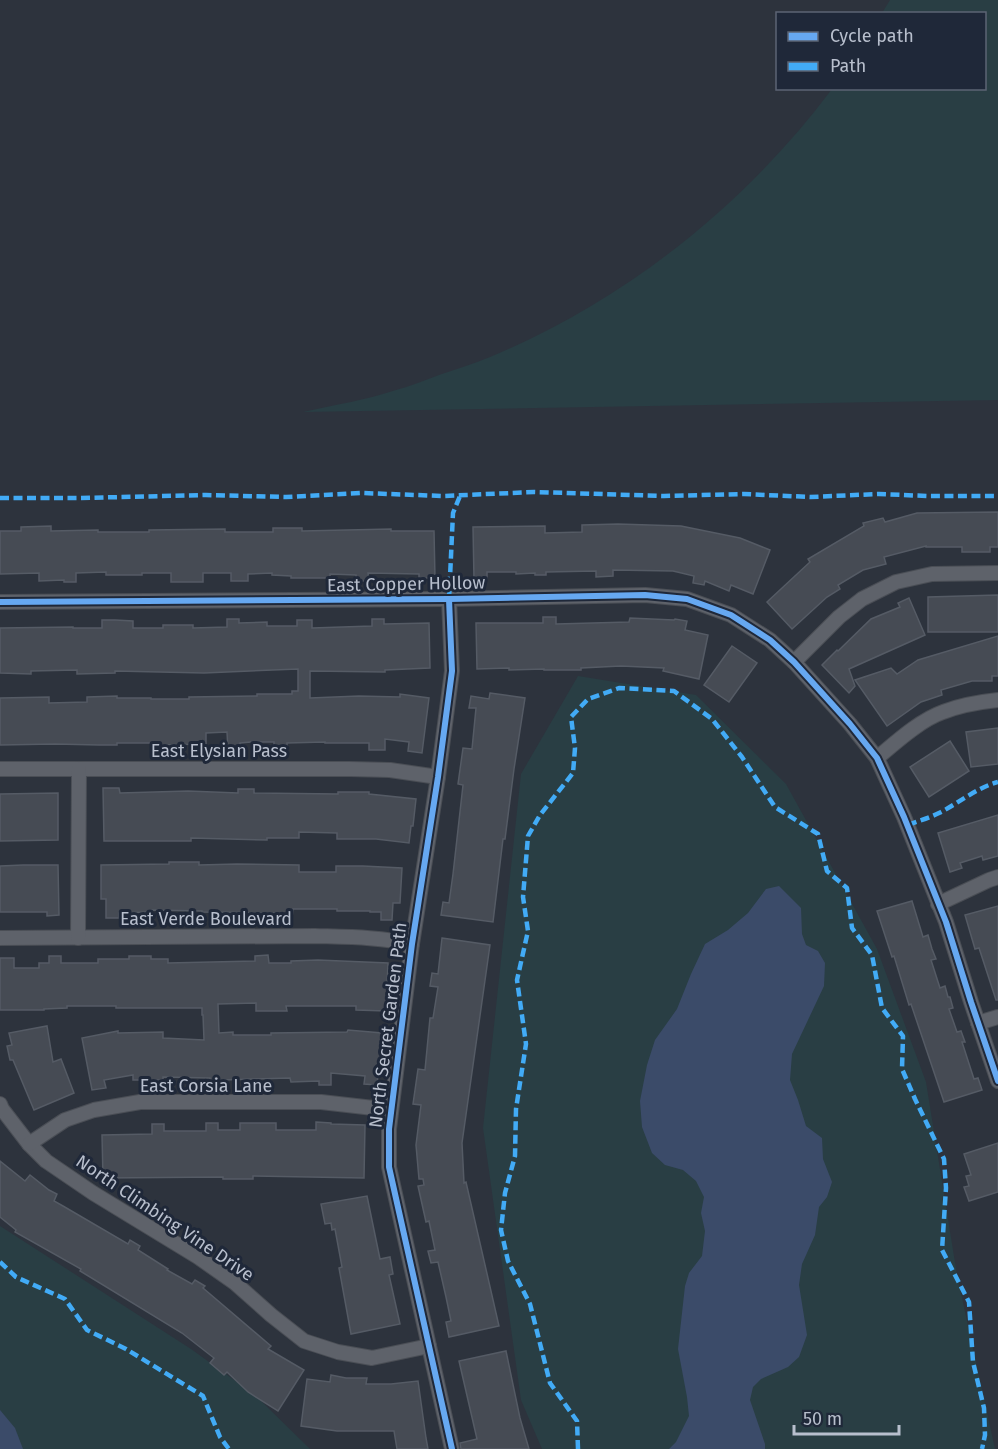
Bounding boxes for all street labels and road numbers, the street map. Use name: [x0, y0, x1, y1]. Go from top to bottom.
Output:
street label: East Copper Hollow: [327, 572, 486, 596]
street label: East Elysian Pass: [151, 740, 287, 762]
street label: East Verde Boulevard: [120, 908, 292, 930]
street label: North Secret Garden Path: [364, 921, 412, 1129]
street label: East Corsia Lane: [140, 1075, 272, 1097]
street label: North Climbing Vine Drive: [72, 1150, 258, 1286]

